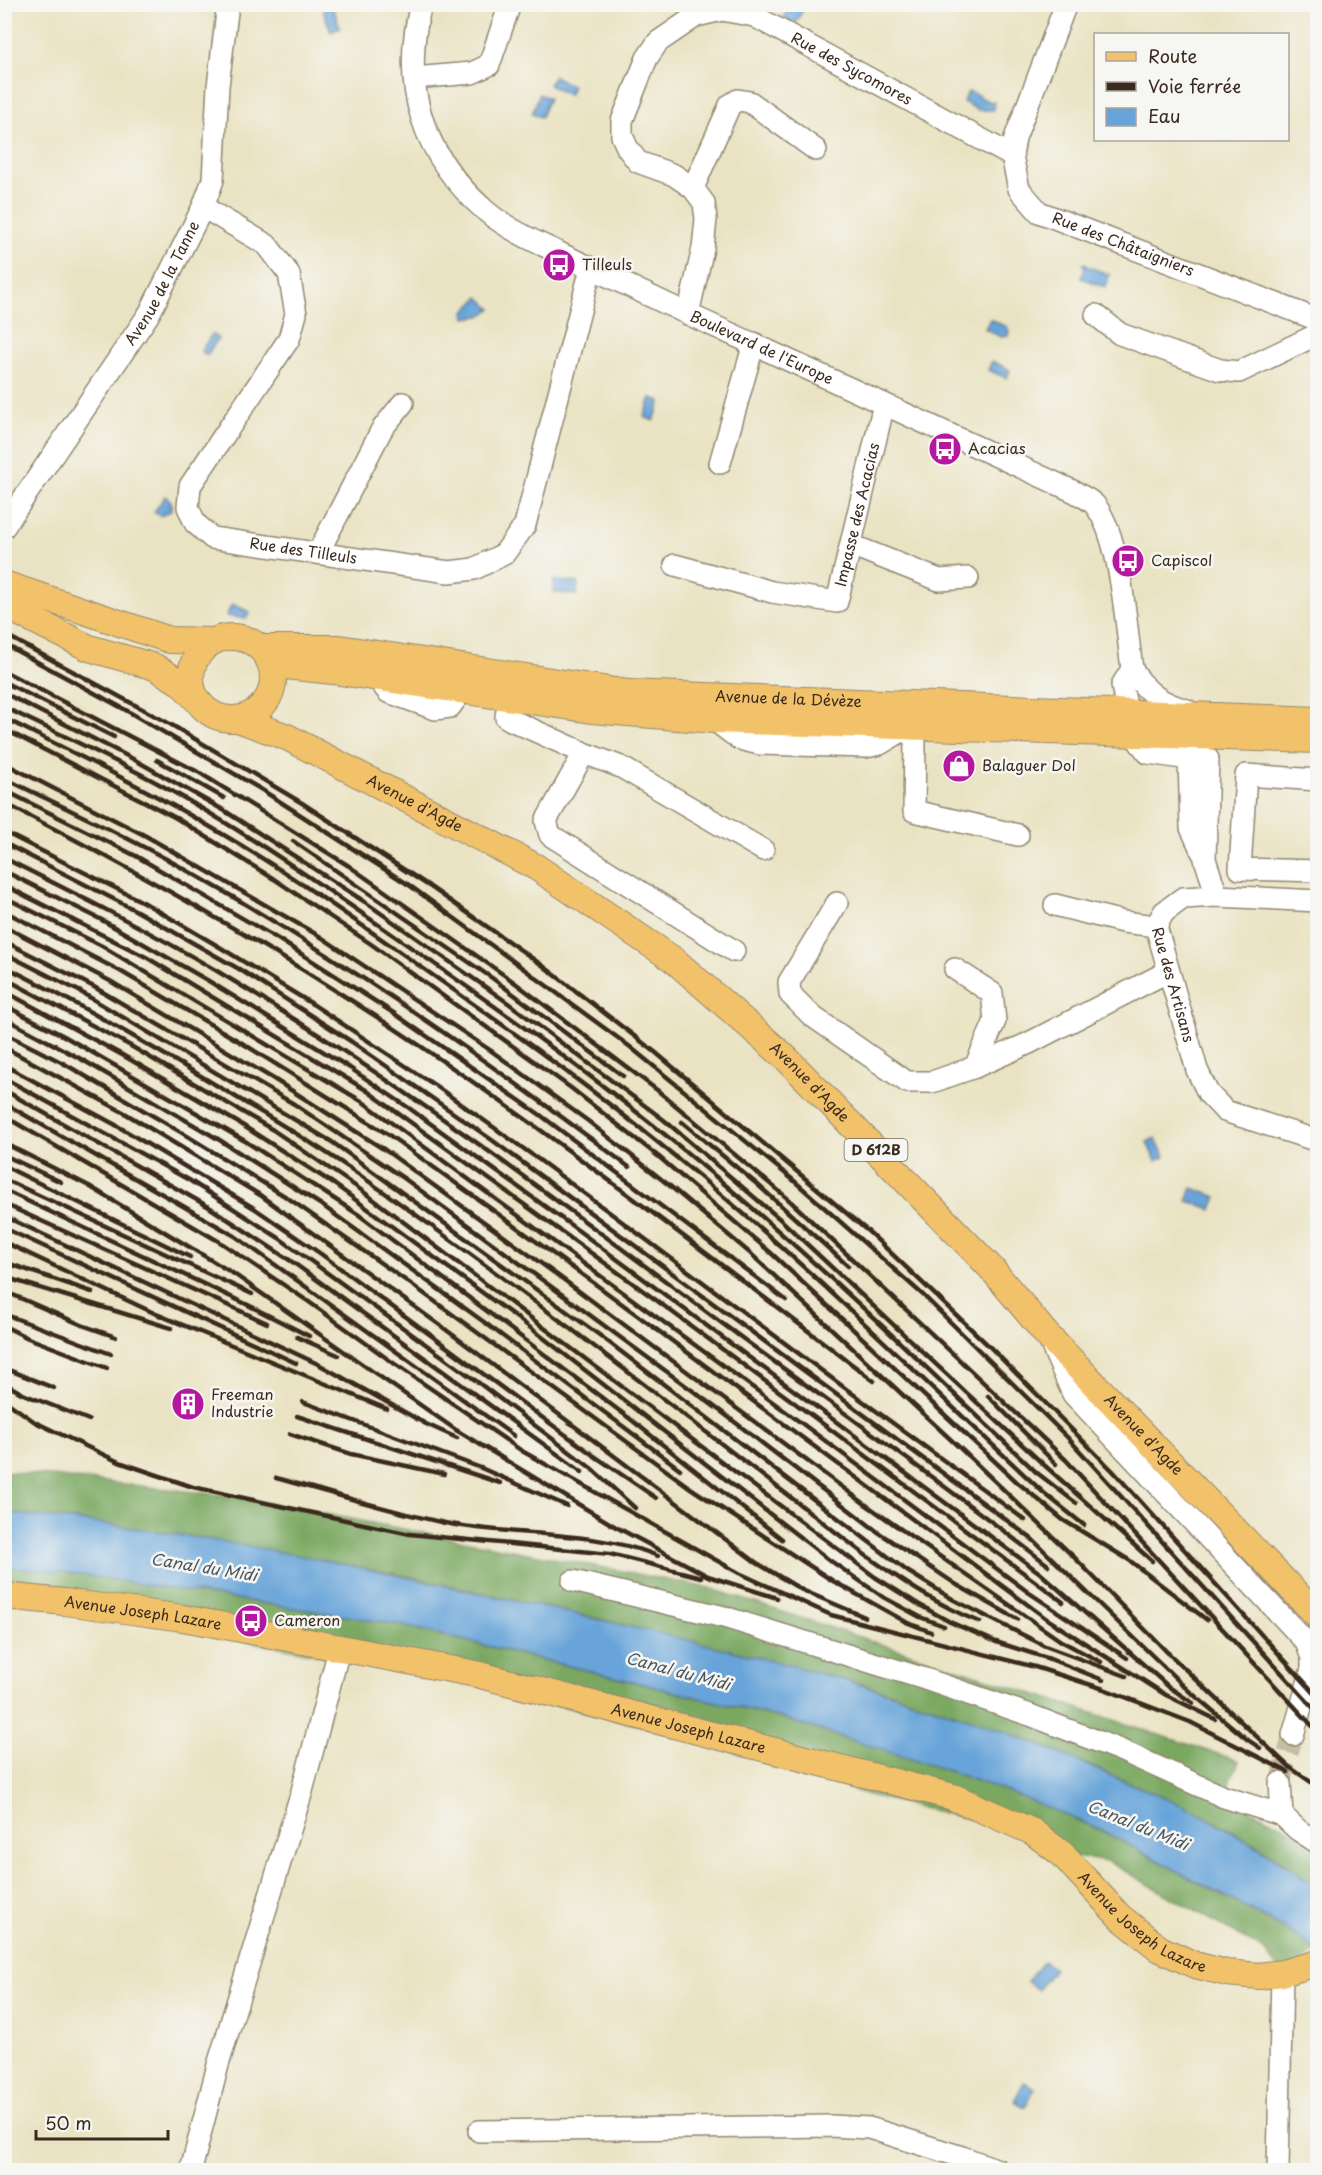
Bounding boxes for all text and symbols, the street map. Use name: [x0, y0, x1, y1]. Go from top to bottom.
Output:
street label: Rue des Sycomores: [787, 25, 917, 110]
legend: [1094, 33, 1289, 141]
text: Route: [1148, 42, 1198, 69]
text: Voie ferrée: [1148, 72, 1241, 99]
text: Eau: [1148, 102, 1180, 129]
street label: Rue des Châtaigniers: [1049, 205, 1198, 281]
street label: Avenue de la Tanne: [118, 216, 204, 349]
bus stop icon: Tilleuls: [541, 247, 577, 283]
place label: Tilleuls: [582, 252, 632, 275]
street label: Boulevard de l'Europe: [687, 304, 838, 389]
bus stop icon: Acacias: [927, 431, 963, 467]
place label: Acacias: [968, 436, 1026, 459]
street label: Impasse des Acacias: [828, 440, 884, 589]
street label: Rue des Tilleuls: [248, 531, 359, 569]
bus stop icon: Capiscol: [1110, 543, 1146, 579]
place label: Capiscol: [1151, 548, 1212, 571]
street label: Avenue de la Dévèze: [715, 683, 862, 712]
shop icon: Balaguer Dol: [941, 748, 977, 784]
place label: Balaguer Dol: [982, 753, 1076, 776]
street label: Avenue d'Agde: [363, 768, 467, 837]
street label: Rue des Artisans: [1147, 924, 1202, 1045]
street label: Avenue d'Agde: [765, 1036, 856, 1127]
road number: D 612B: [844, 1139, 908, 1161]
place label: Freeman Industrie: [211, 1382, 274, 1422]
building icon: Freeman Industrie: [170, 1386, 206, 1422]
street label: Avenue d'Agde: [1100, 1388, 1189, 1480]
water label: Canal du Midi: [149, 1546, 261, 1587]
street label: Avenue Joseph Lazare: [63, 1589, 224, 1635]
bus stop icon: Cameron: [233, 1603, 269, 1639]
place label: Cameron: [274, 1608, 340, 1631]
water label: Canal du Midi: [623, 1645, 735, 1696]
street label: Avenue Joseph Lazare: [609, 1696, 768, 1758]
water label: Canal du Midi: [1084, 1793, 1195, 1856]
street label: Avenue Joseph Lazare: [1073, 1866, 1209, 1977]
scale bar: [36, 2103, 168, 2141]
text: 50 m: [45, 2109, 92, 2136]

